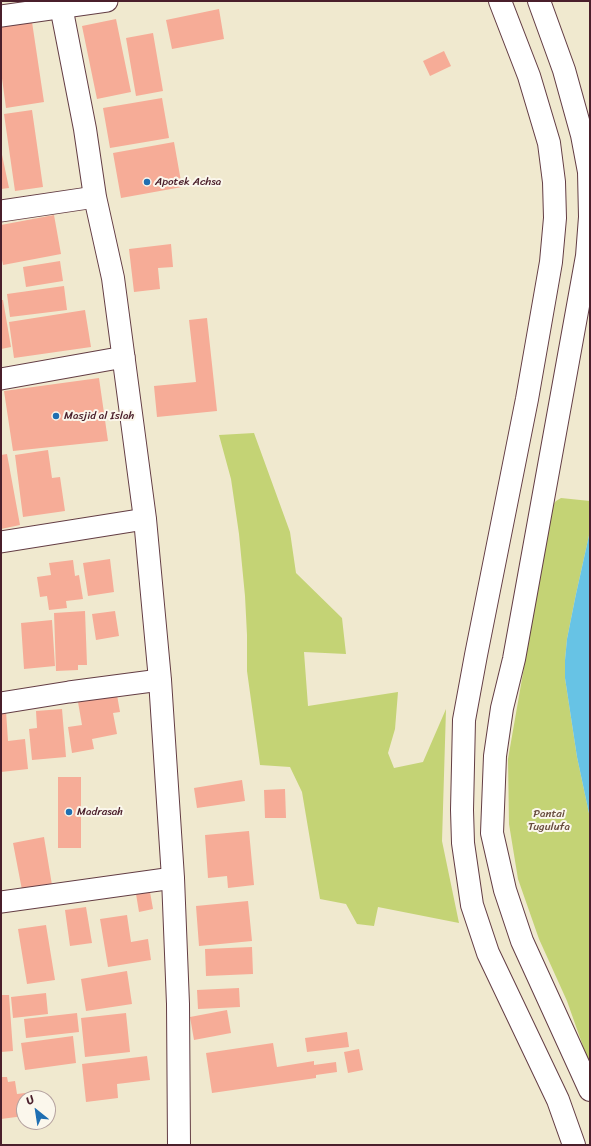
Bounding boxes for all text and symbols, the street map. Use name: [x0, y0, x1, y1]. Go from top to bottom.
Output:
place label: Apotek Achsa: [155, 175, 221, 189]
marker: Apotek Achsa: [142, 177, 152, 187]
place label: Masjid al Islah: [64, 409, 134, 423]
marker: Masjid al Islah: [51, 411, 61, 421]
place label: Madrasah: [77, 805, 123, 819]
marker: Madrasah: [64, 807, 74, 817]
park label: Pantai Tugulufa: [528, 807, 570, 833]
north arrow: [16, 1090, 56, 1130]
text: U: [22, 1090, 38, 1110]

